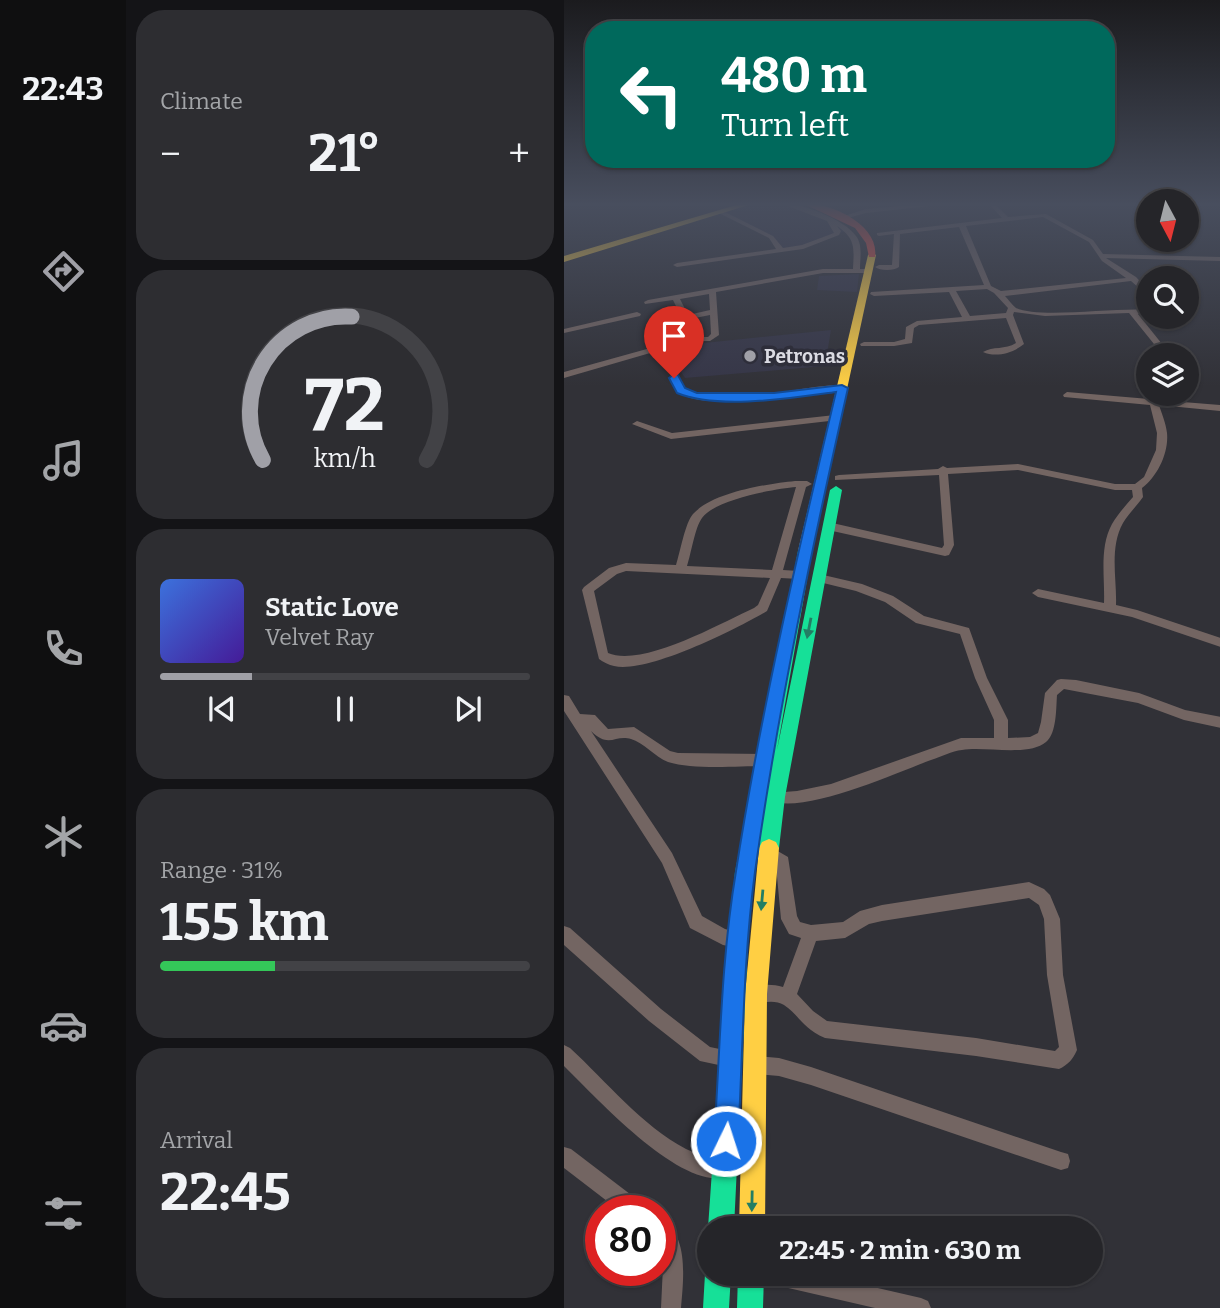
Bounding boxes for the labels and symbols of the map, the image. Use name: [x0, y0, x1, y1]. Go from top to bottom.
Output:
north arrow: [1136, 189, 1199, 252]
pin: [644, 306, 704, 378]
place label: Petronas: [764, 345, 845, 368]
marker: Petronas: [742, 348, 758, 364]
one-way arrow: [803, 617, 814, 639]
one-way arrow: [757, 889, 768, 911]
position arrow: [689, 1104, 763, 1178]
one-way arrow: [746, 1190, 758, 1212]
speed limit sign: 80: [585, 1195, 676, 1286]

